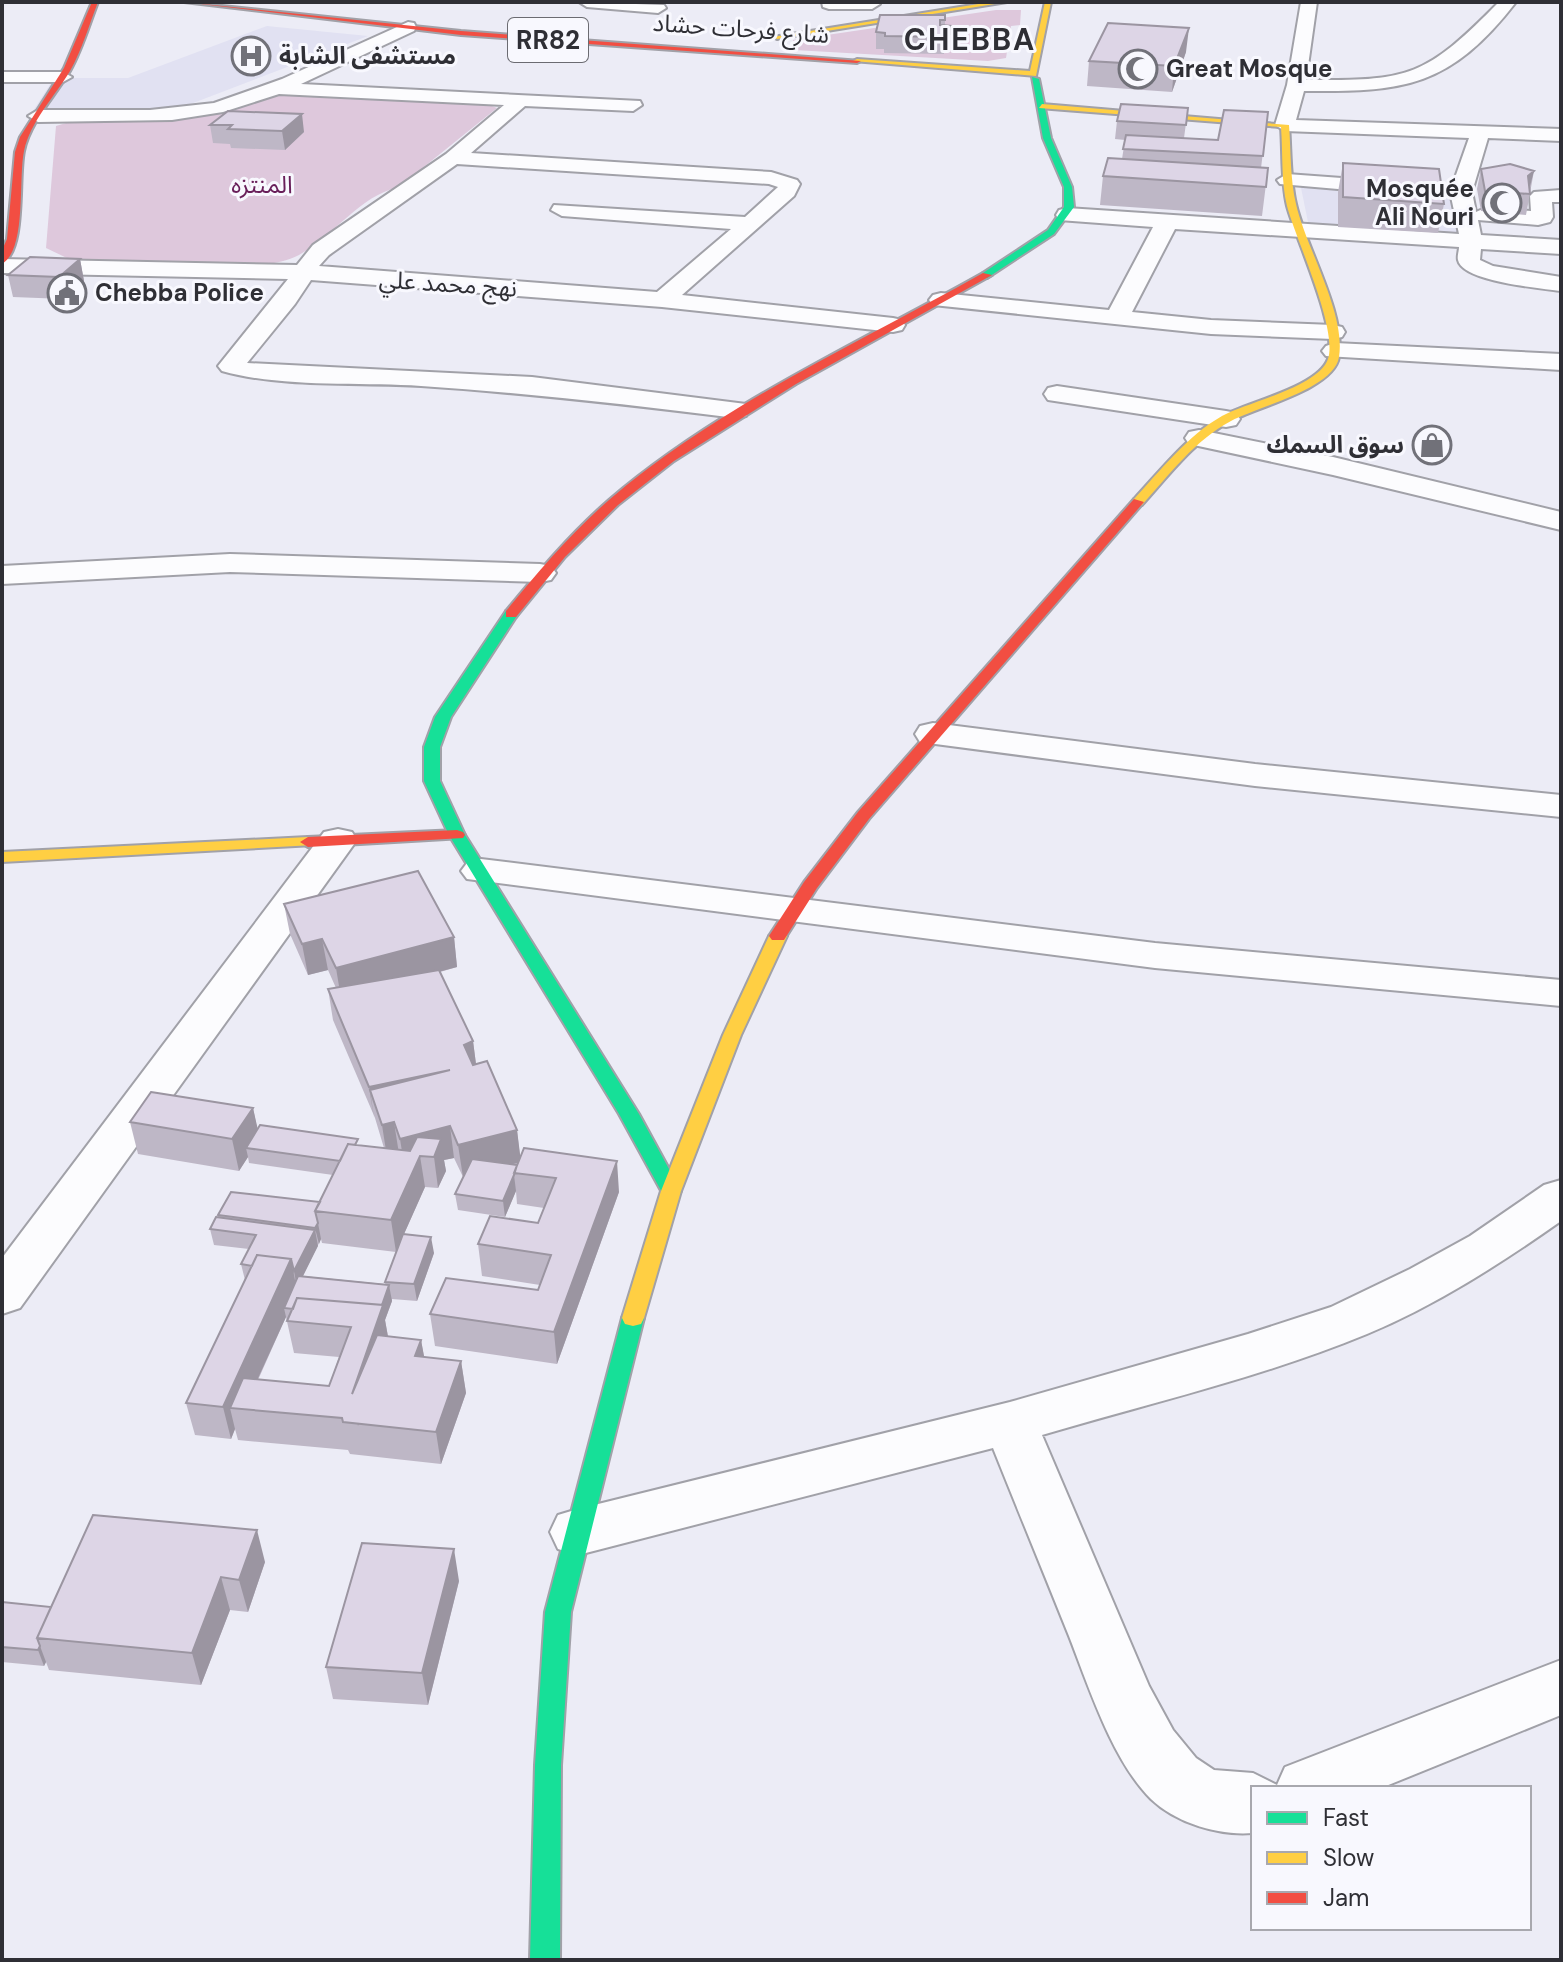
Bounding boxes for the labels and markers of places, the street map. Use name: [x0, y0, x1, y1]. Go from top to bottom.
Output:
hospital icon: مستشفى الشابة: [230, 35, 272, 77]
place label: مستشفى الشابة: [279, 40, 456, 71]
mosque icon: Great Mosque: [1117, 48, 1159, 90]
place label: Great Mosque: [1166, 53, 1332, 84]
place label: Mosquée Ali Nouri: [1366, 173, 1474, 232]
mosque icon: Mosquée Ali Nouri: [1481, 182, 1523, 224]
public building icon: Chebba Police: [46, 272, 88, 314]
place label: Chebba Police: [95, 277, 264, 308]
shop icon: سوق السمك: [1411, 424, 1453, 466]
place label: سوق السمك: [1267, 429, 1404, 460]

